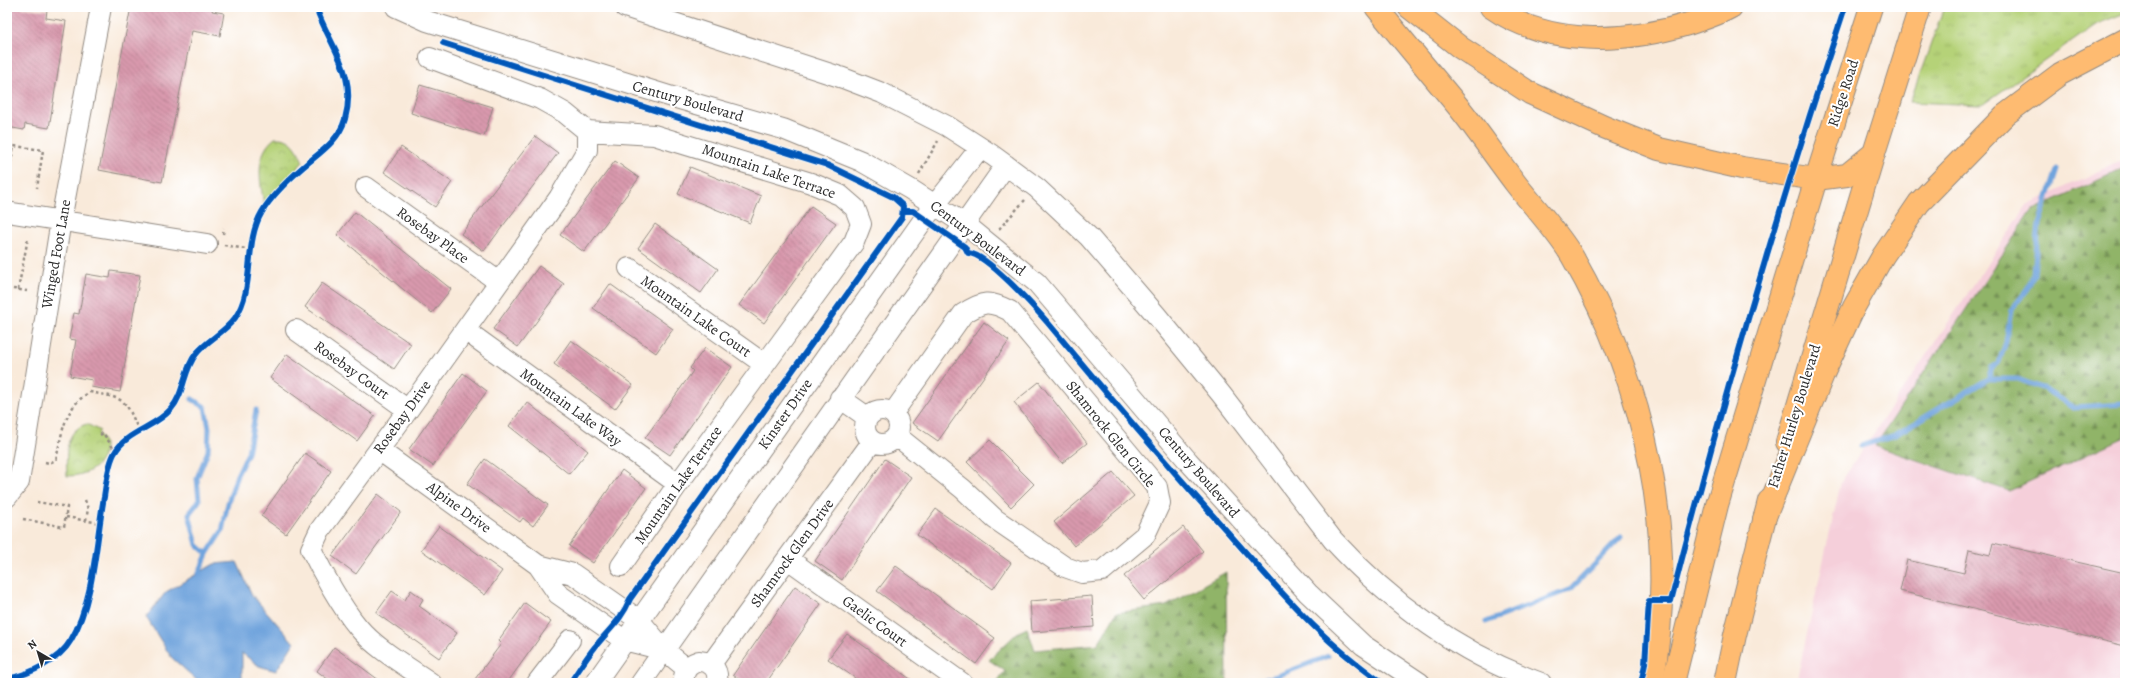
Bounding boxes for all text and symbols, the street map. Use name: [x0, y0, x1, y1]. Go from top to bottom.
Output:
street label: Ridge Road: [1823, 56, 1864, 129]
street label: Century Boulevard: [630, 76, 747, 127]
street label: Mountain Lake Terrace: [699, 139, 839, 203]
street label: Century Boulevard: [926, 196, 1031, 281]
street label: Winged Foot Lane: [36, 198, 75, 311]
street label: Rosebay Place: [393, 202, 473, 268]
street label: Mountain Lake Court: [637, 270, 755, 362]
street label: Rosebay Court: [310, 336, 394, 404]
street label: Father Hurley Boulevard: [1763, 341, 1826, 490]
street label: Mountain Lake Way: [516, 363, 626, 451]
street label: Kinster Drive: [753, 374, 817, 453]
street label: Rosebay Drive: [368, 376, 436, 458]
street label: Shamrock Glen Circle: [1062, 376, 1161, 492]
street label: Mountain Lake Terrace: [630, 422, 727, 548]
street label: Century Boulevard: [1154, 422, 1245, 523]
street label: Alpine Drive: [422, 476, 496, 538]
street label: Shamrock Glen Drive: [746, 494, 839, 612]
street label: Gaelic Court: [838, 591, 912, 652]
north arrow: [18, 632, 58, 672]
text: N: [24, 636, 40, 653]

